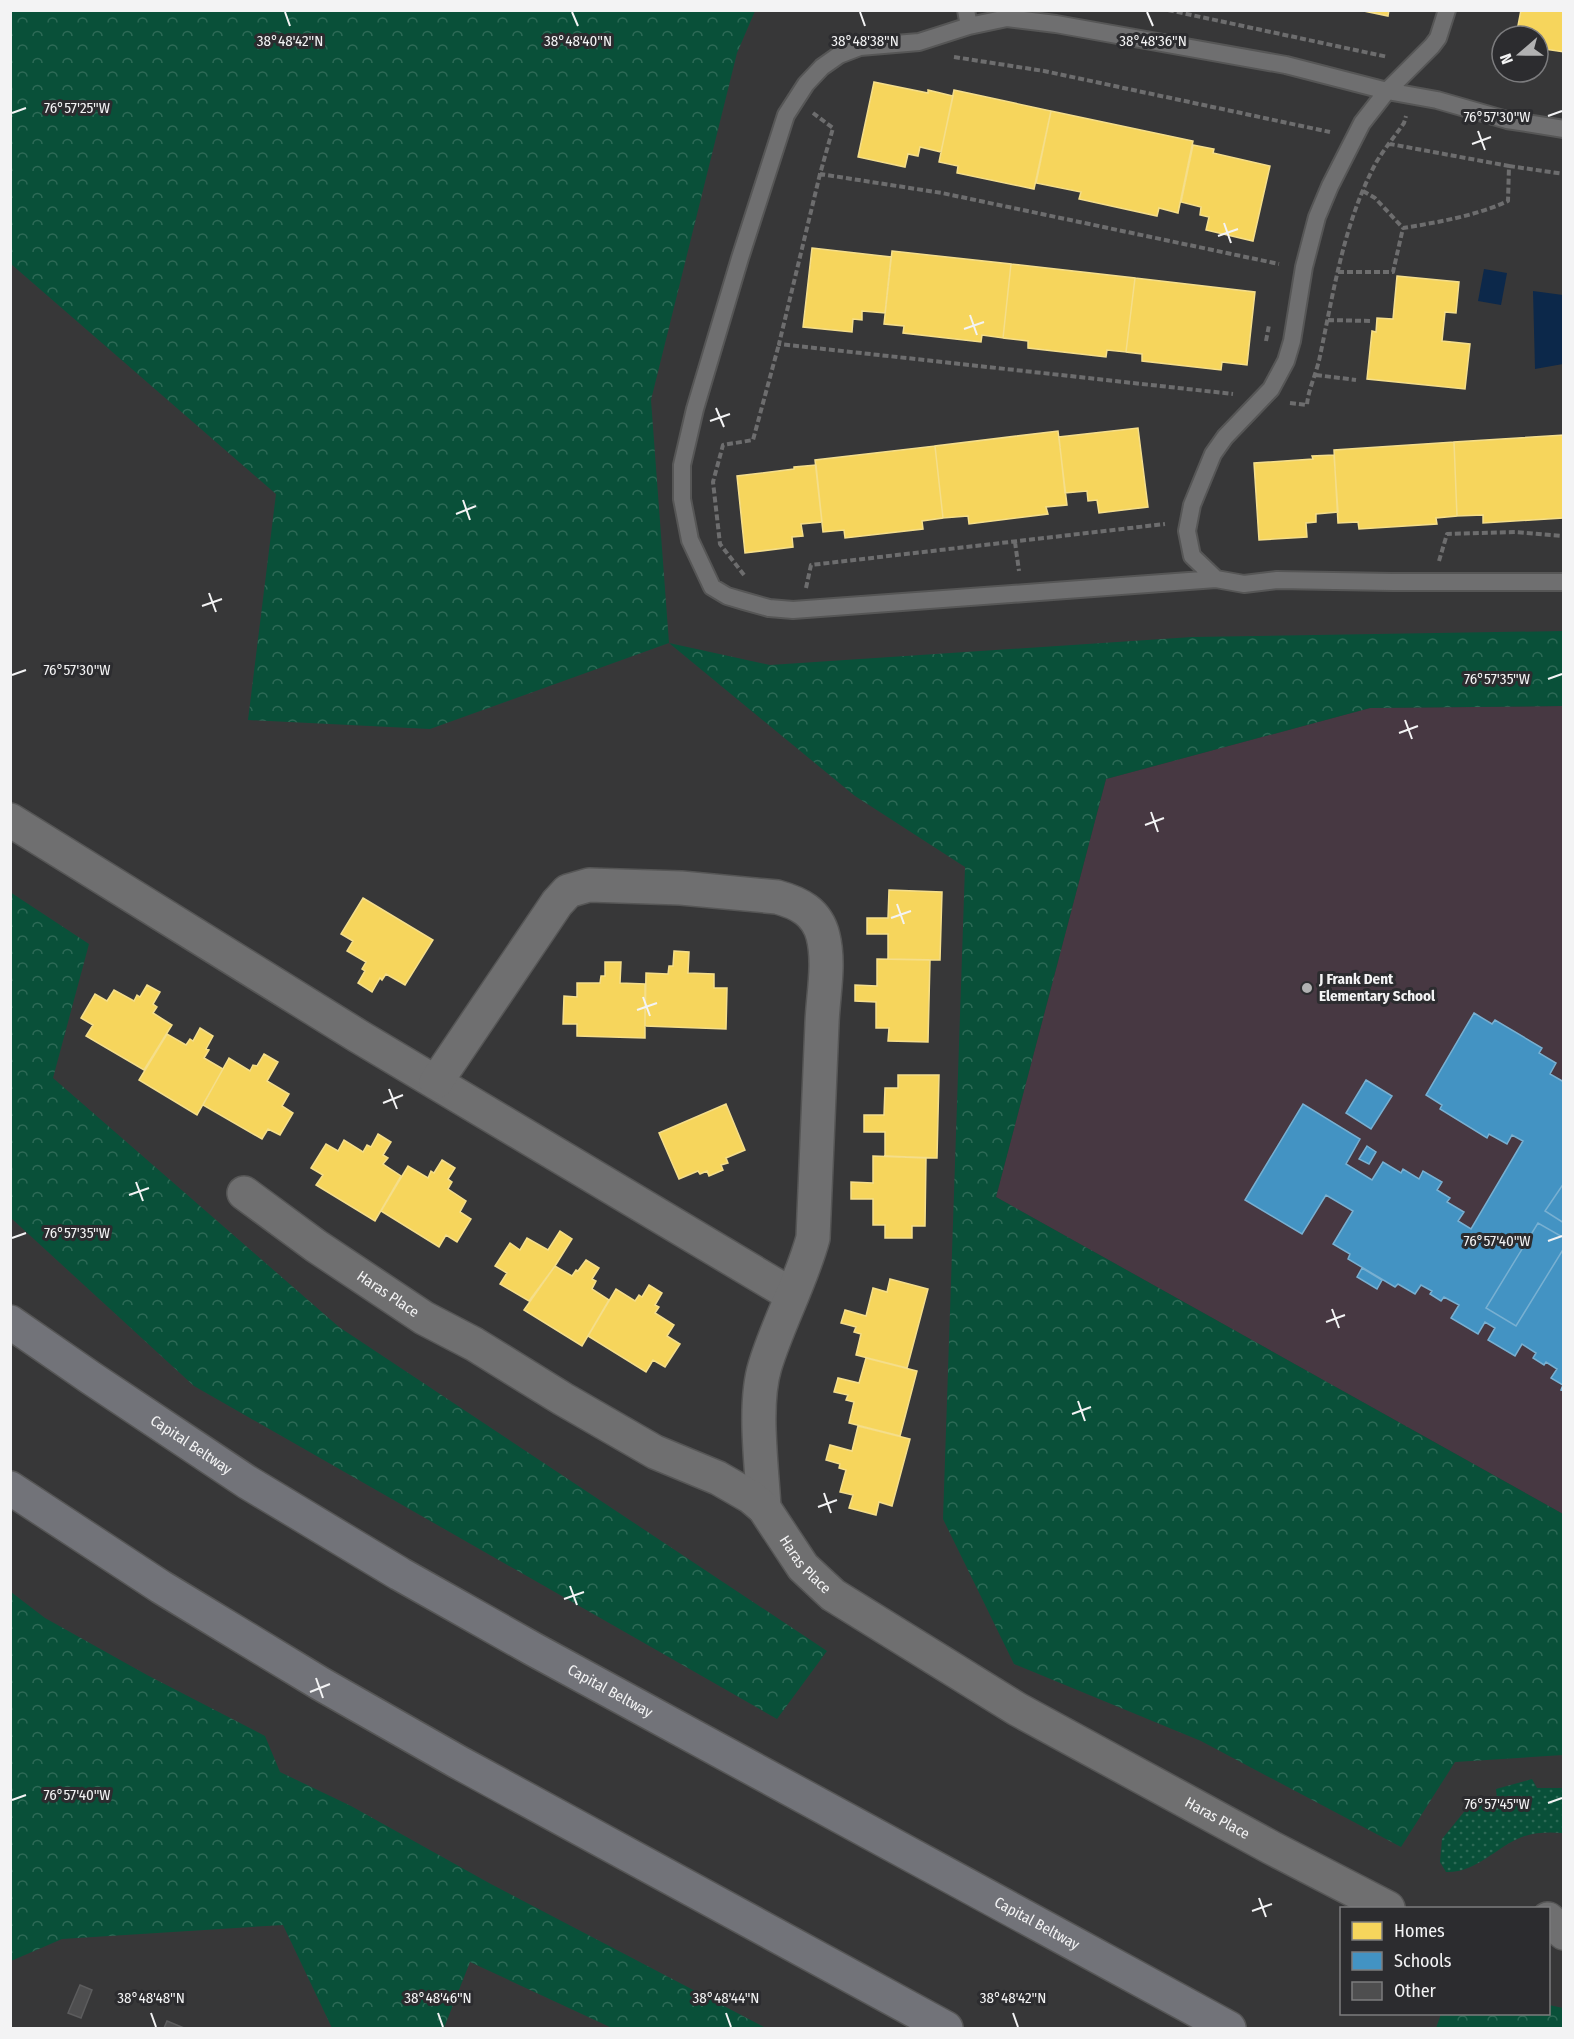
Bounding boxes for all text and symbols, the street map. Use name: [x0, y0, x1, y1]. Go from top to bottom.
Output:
north arrow: [1490, 24, 1550, 84]
text: 38°48'42"N: [257, 32, 323, 50]
text: 38°48'40"N: [544, 32, 612, 50]
text: 38°48'38"N: [831, 32, 899, 50]
text: 38°48'36"N: [1119, 32, 1187, 50]
text: N: [1496, 51, 1517, 67]
text: 76°57'25"W: [44, 99, 110, 117]
text: 76°57'30"W: [1463, 108, 1531, 126]
text: 76°57'30"W: [43, 661, 111, 679]
text: 76°57'35"W: [1464, 670, 1530, 688]
place label: J Frank Dent Elementary School: [1318, 970, 1436, 1005]
marker: J Frank Dent Elementary School: [1300, 981, 1314, 995]
text: 76°57'35"W: [44, 1224, 110, 1242]
text: 76°57'40"W: [1463, 1232, 1531, 1250]
street label: Haras Place: [354, 1267, 423, 1321]
street label: Capital Beltway: [147, 1411, 236, 1479]
street label: Haras Place: [776, 1532, 835, 1598]
street label: Capital Beltway: [564, 1661, 656, 1722]
text: 76°57'40"W: [43, 1786, 111, 1804]
street label: Haras Place: [1182, 1793, 1253, 1843]
text: 76°57'45"W: [1464, 1795, 1530, 1813]
street label: Capital Beltway: [991, 1893, 1083, 1954]
legend: [1340, 1907, 1550, 2015]
text: Homes: [1394, 1920, 1445, 1942]
text: Schools: [1394, 1950, 1452, 1972]
text: Other: [1394, 1980, 1437, 2002]
text: 38°48'48"N: [117, 1989, 185, 2007]
text: 38°48'46"N: [404, 1989, 472, 2007]
text: 38°48'44"N: [693, 1989, 759, 2007]
text: 38°48'42"N: [980, 1989, 1046, 2007]

